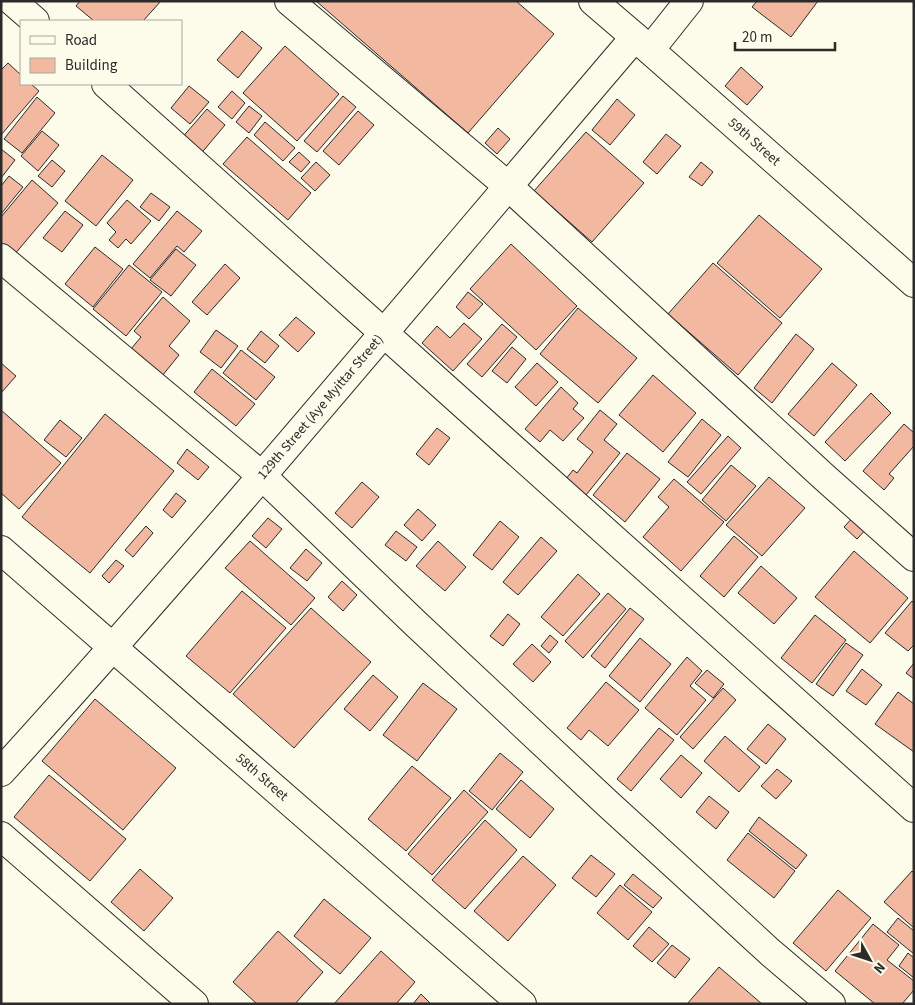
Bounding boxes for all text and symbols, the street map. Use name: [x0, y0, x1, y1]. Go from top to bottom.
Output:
legend: [20, 20, 182, 85]
scale bar: [735, 20, 835, 52]
text: 20 m: [742, 27, 772, 48]
text: Road: [65, 30, 97, 51]
text: Building: [65, 55, 118, 76]
street label: 59th Street: [723, 113, 785, 171]
street label: 129th Street (Aye Myittar Street): [253, 330, 388, 484]
street label: 58th Street: [231, 749, 293, 806]
north arrow: [845, 935, 895, 985]
text: N: [869, 958, 890, 978]

